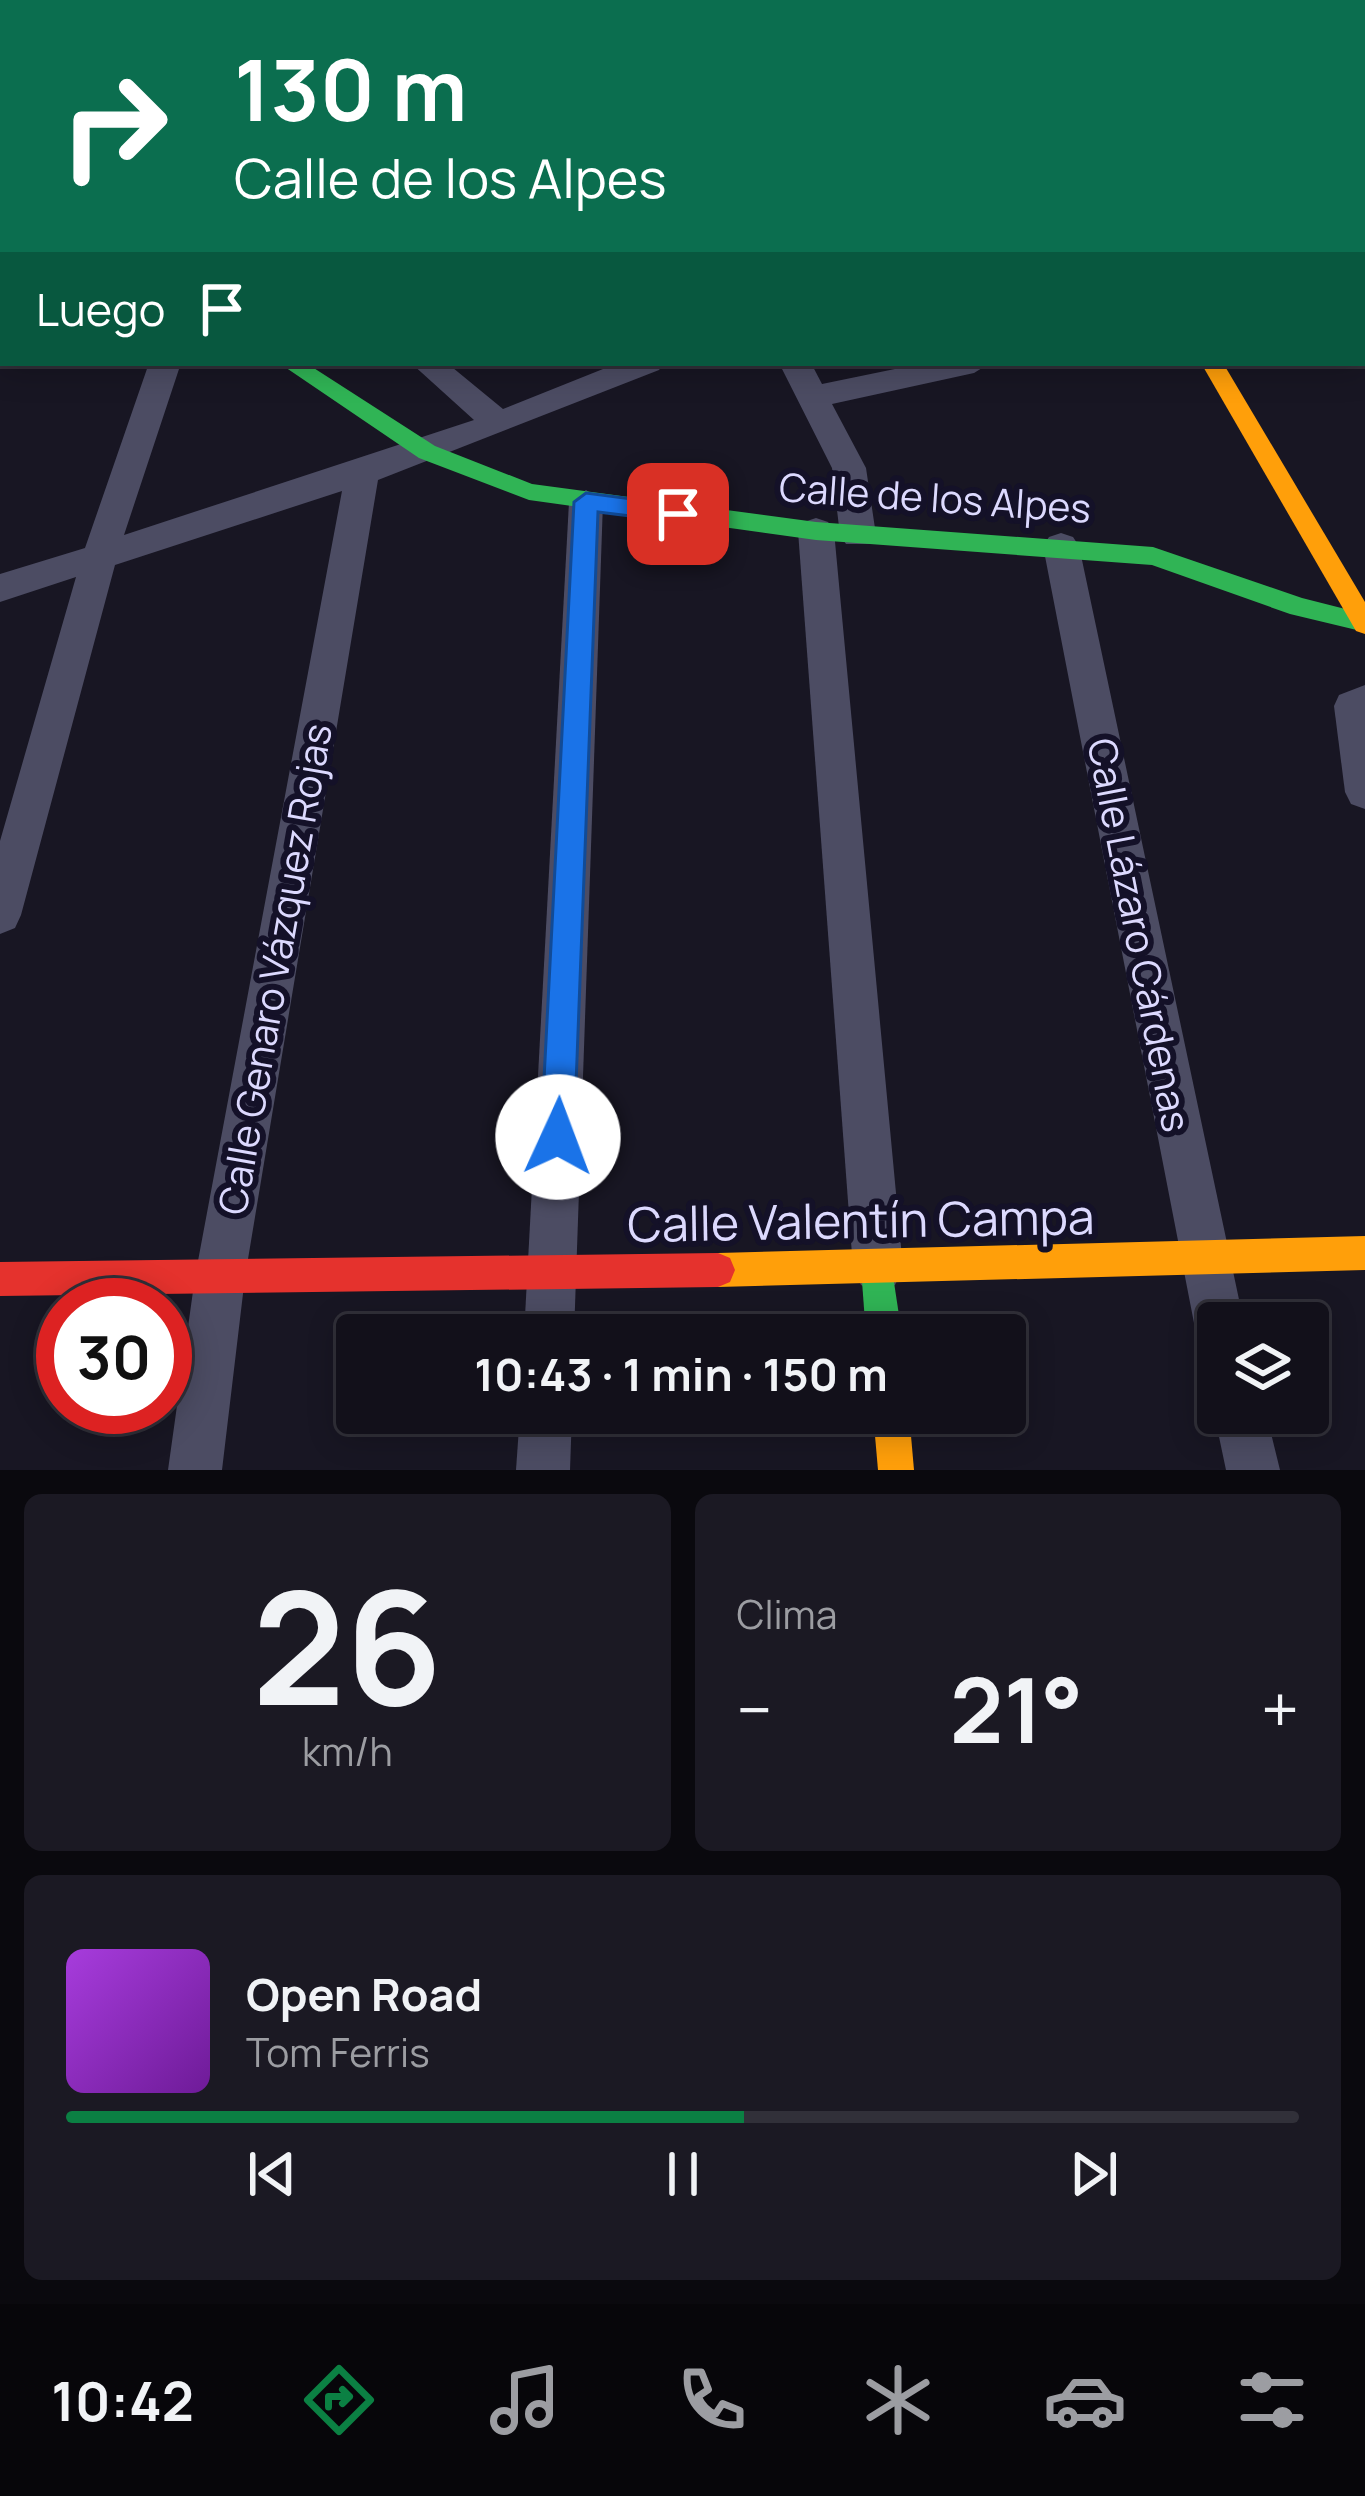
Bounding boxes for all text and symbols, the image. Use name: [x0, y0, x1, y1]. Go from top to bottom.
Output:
text: 130 m: [234, 31, 467, 146]
icon: right: [36, 48, 192, 204]
text: Calle de los Alpes: [234, 140, 667, 214]
icon: arrive: [189, 276, 255, 342]
text: Luego: [36, 278, 165, 340]
street label: Calle de los Alpes: [777, 459, 1093, 535]
pin: [627, 463, 729, 565]
icon: arrive: [645, 481, 711, 547]
street label: Calle Genaro Vázquez Rojas: [204, 719, 344, 1218]
street label: Calle Lázaro Cárdenas: [1075, 734, 1205, 1136]
position arrow: [495, 1074, 621, 1200]
street label: Calle Valentín Campa: [627, 1183, 1095, 1256]
speed limit sign: 30: [36, 1278, 192, 1434]
map controls: [1197, 1302, 1329, 1434]
button: layers: [1197, 1302, 1329, 1434]
text: 10:43 · 1 min · 150 m: [474, 1343, 888, 1405]
text: 26: [252, 1539, 442, 1752]
text: Clima: [737, 1587, 837, 1641]
text: 21°: [950, 1647, 1083, 1770]
text: −: [737, 1664, 772, 1754]
text: +: [1261, 1664, 1299, 1754]
text: km/h: [302, 1724, 393, 1778]
text: Open Road: [246, 1963, 482, 2025]
text: Tom Ferris: [246, 2025, 430, 2079]
icon: previous: [239, 2141, 305, 2207]
icon: pause: [650, 2141, 716, 2207]
icon: next: [1061, 2141, 1127, 2207]
icon: directions: [297, 2358, 381, 2442]
icon: music: [483, 2358, 567, 2442]
icon: phone: [670, 2358, 754, 2442]
icon: climate: [856, 2358, 940, 2442]
icon: car: [1043, 2358, 1127, 2442]
icon: filters: [1230, 2358, 1314, 2442]
text: 10:42: [51, 2363, 194, 2437]

